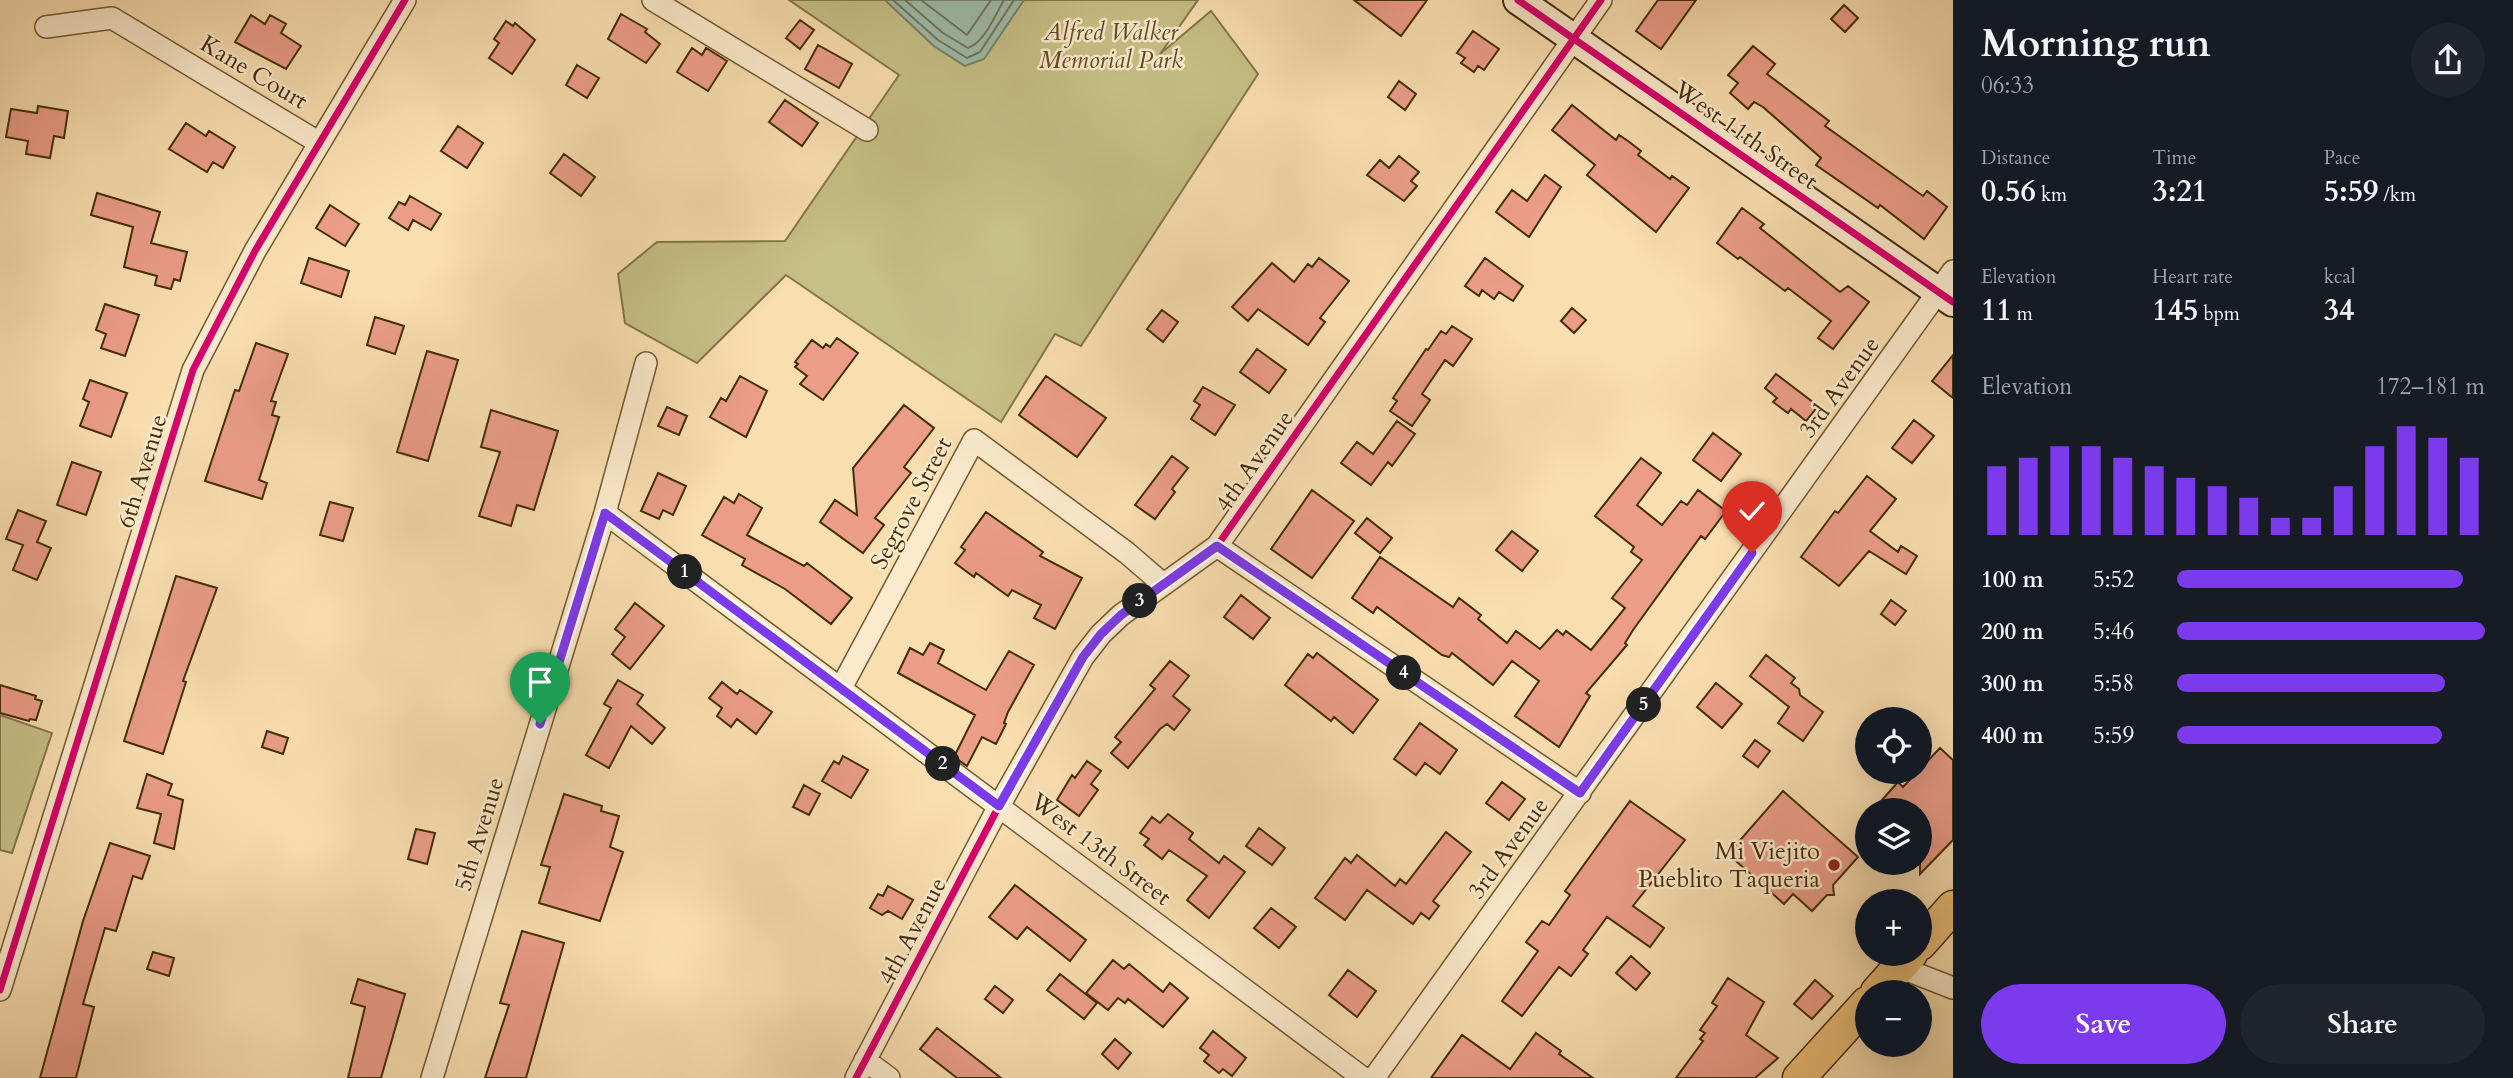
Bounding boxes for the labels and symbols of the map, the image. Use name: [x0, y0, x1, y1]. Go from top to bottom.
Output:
park label: Alfred Walker Memorial Park: [1039, 16, 1183, 77]
street label: Kane Court: [194, 27, 314, 118]
street label: West 11th Street: [1666, 73, 1825, 198]
street label: 3rd Avenue: [1791, 330, 1887, 445]
street label: 4th Avenue: [1207, 404, 1302, 519]
street label: 6th Avenue: [110, 410, 175, 532]
street label: Segrove Street: [863, 431, 960, 575]
pin: [1722, 481, 1782, 553]
pin: 1: [668, 554, 702, 590]
pin: 3: [1122, 584, 1158, 618]
pin: [510, 652, 570, 724]
pin: 4: [1386, 656, 1422, 690]
pin: 5: [1626, 688, 1662, 722]
pin: 2: [926, 746, 960, 782]
street label: 5th Avenue: [447, 773, 512, 895]
street label: West 13th Street: [1022, 785, 1178, 914]
street label: 3rd Avenue: [1460, 791, 1556, 906]
place label: Mi Viejito Pueblito Taqueria: [1638, 835, 1821, 896]
marker: Mi Viejito Pueblito Taqueria: [1826, 857, 1842, 873]
street label: 4th Avenue: [870, 872, 955, 991]

